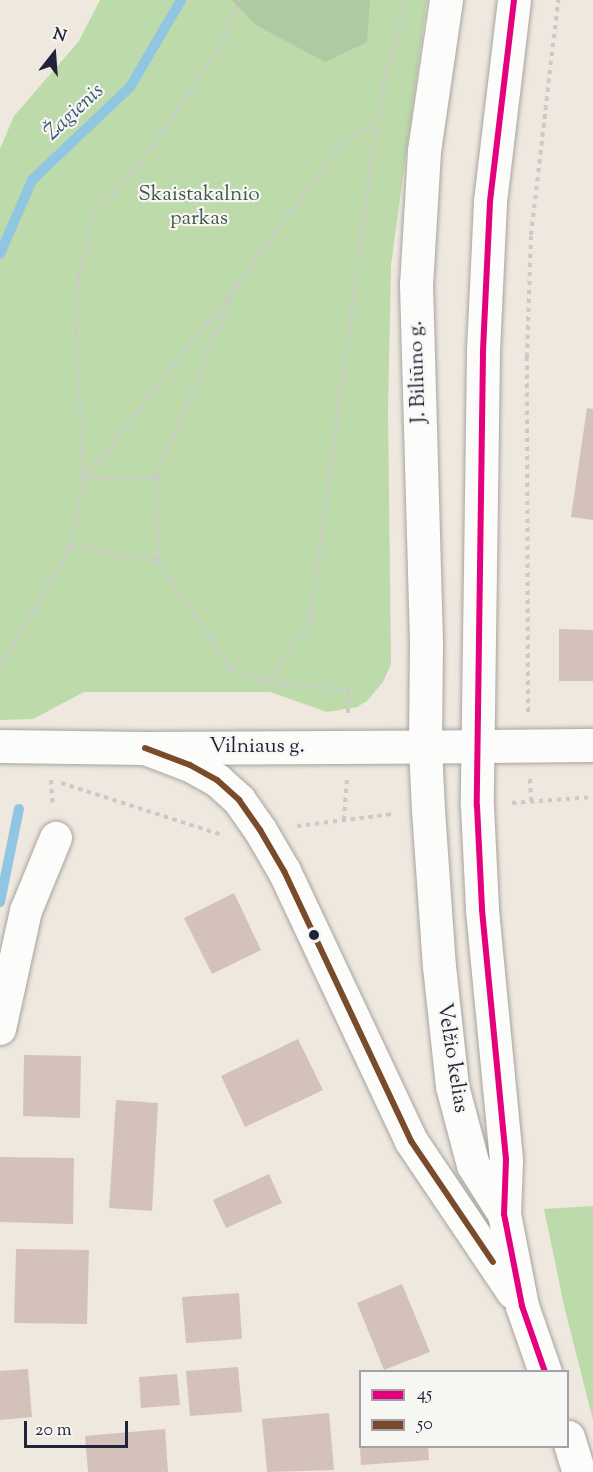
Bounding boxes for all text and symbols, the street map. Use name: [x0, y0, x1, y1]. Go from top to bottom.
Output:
text: N: [50, 23, 69, 49]
north arrow: [24, 24, 84, 84]
water label: Žagienis: [40, 79, 110, 147]
park label: Skaistakalnio parkas: [138, 182, 260, 232]
street label: J. Biliūno g.: [404, 320, 432, 424]
street label: Vilniaus g.: [209, 734, 305, 760]
unlabelled marker: [308, 929, 320, 941]
street label: Velžio kelias: [431, 1001, 473, 1115]
legend: [359, 1370, 569, 1448]
text: 45: [417, 1382, 432, 1408]
scale bar: [27, 1409, 130, 1447]
text: 50: [417, 1412, 433, 1438]
text: 20 m: [35, 1418, 72, 1444]

